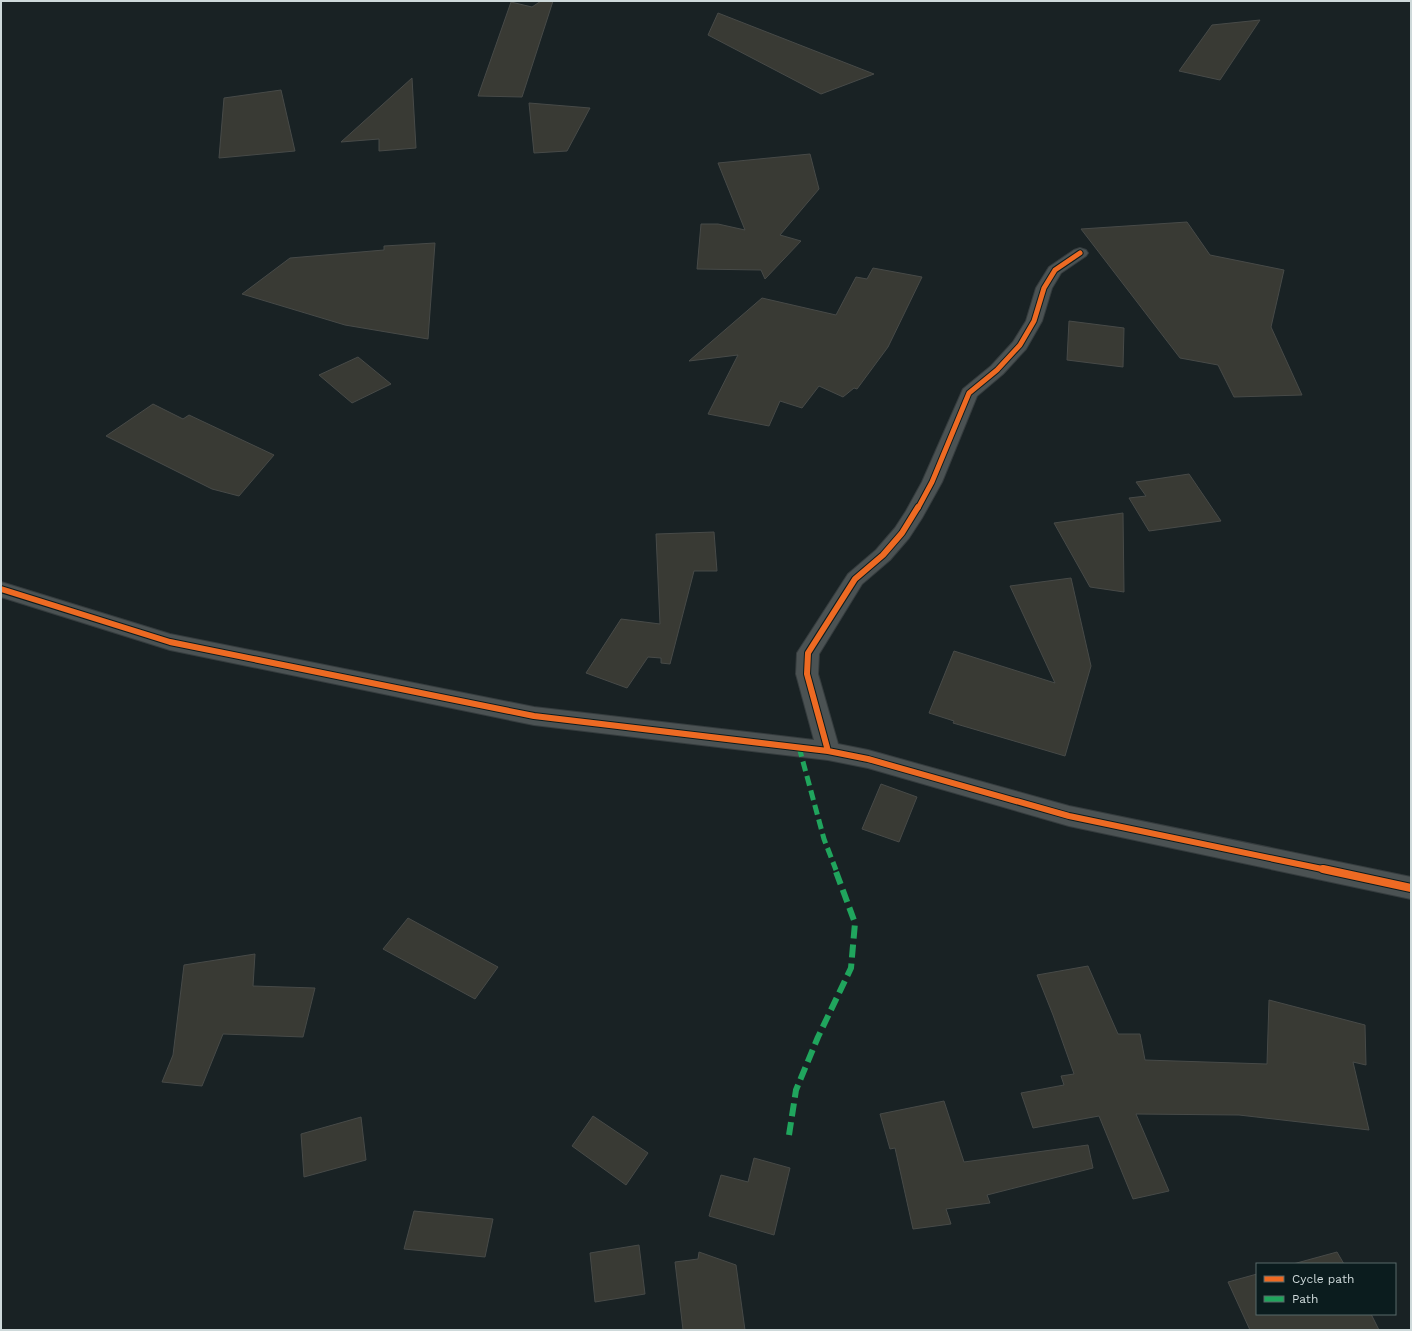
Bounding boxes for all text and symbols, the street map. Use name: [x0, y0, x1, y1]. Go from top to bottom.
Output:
legend: [1256, 1263, 1396, 1315]
text: Cycle path: [1292, 1272, 1354, 1286]
text: Path: [1292, 1292, 1318, 1306]

